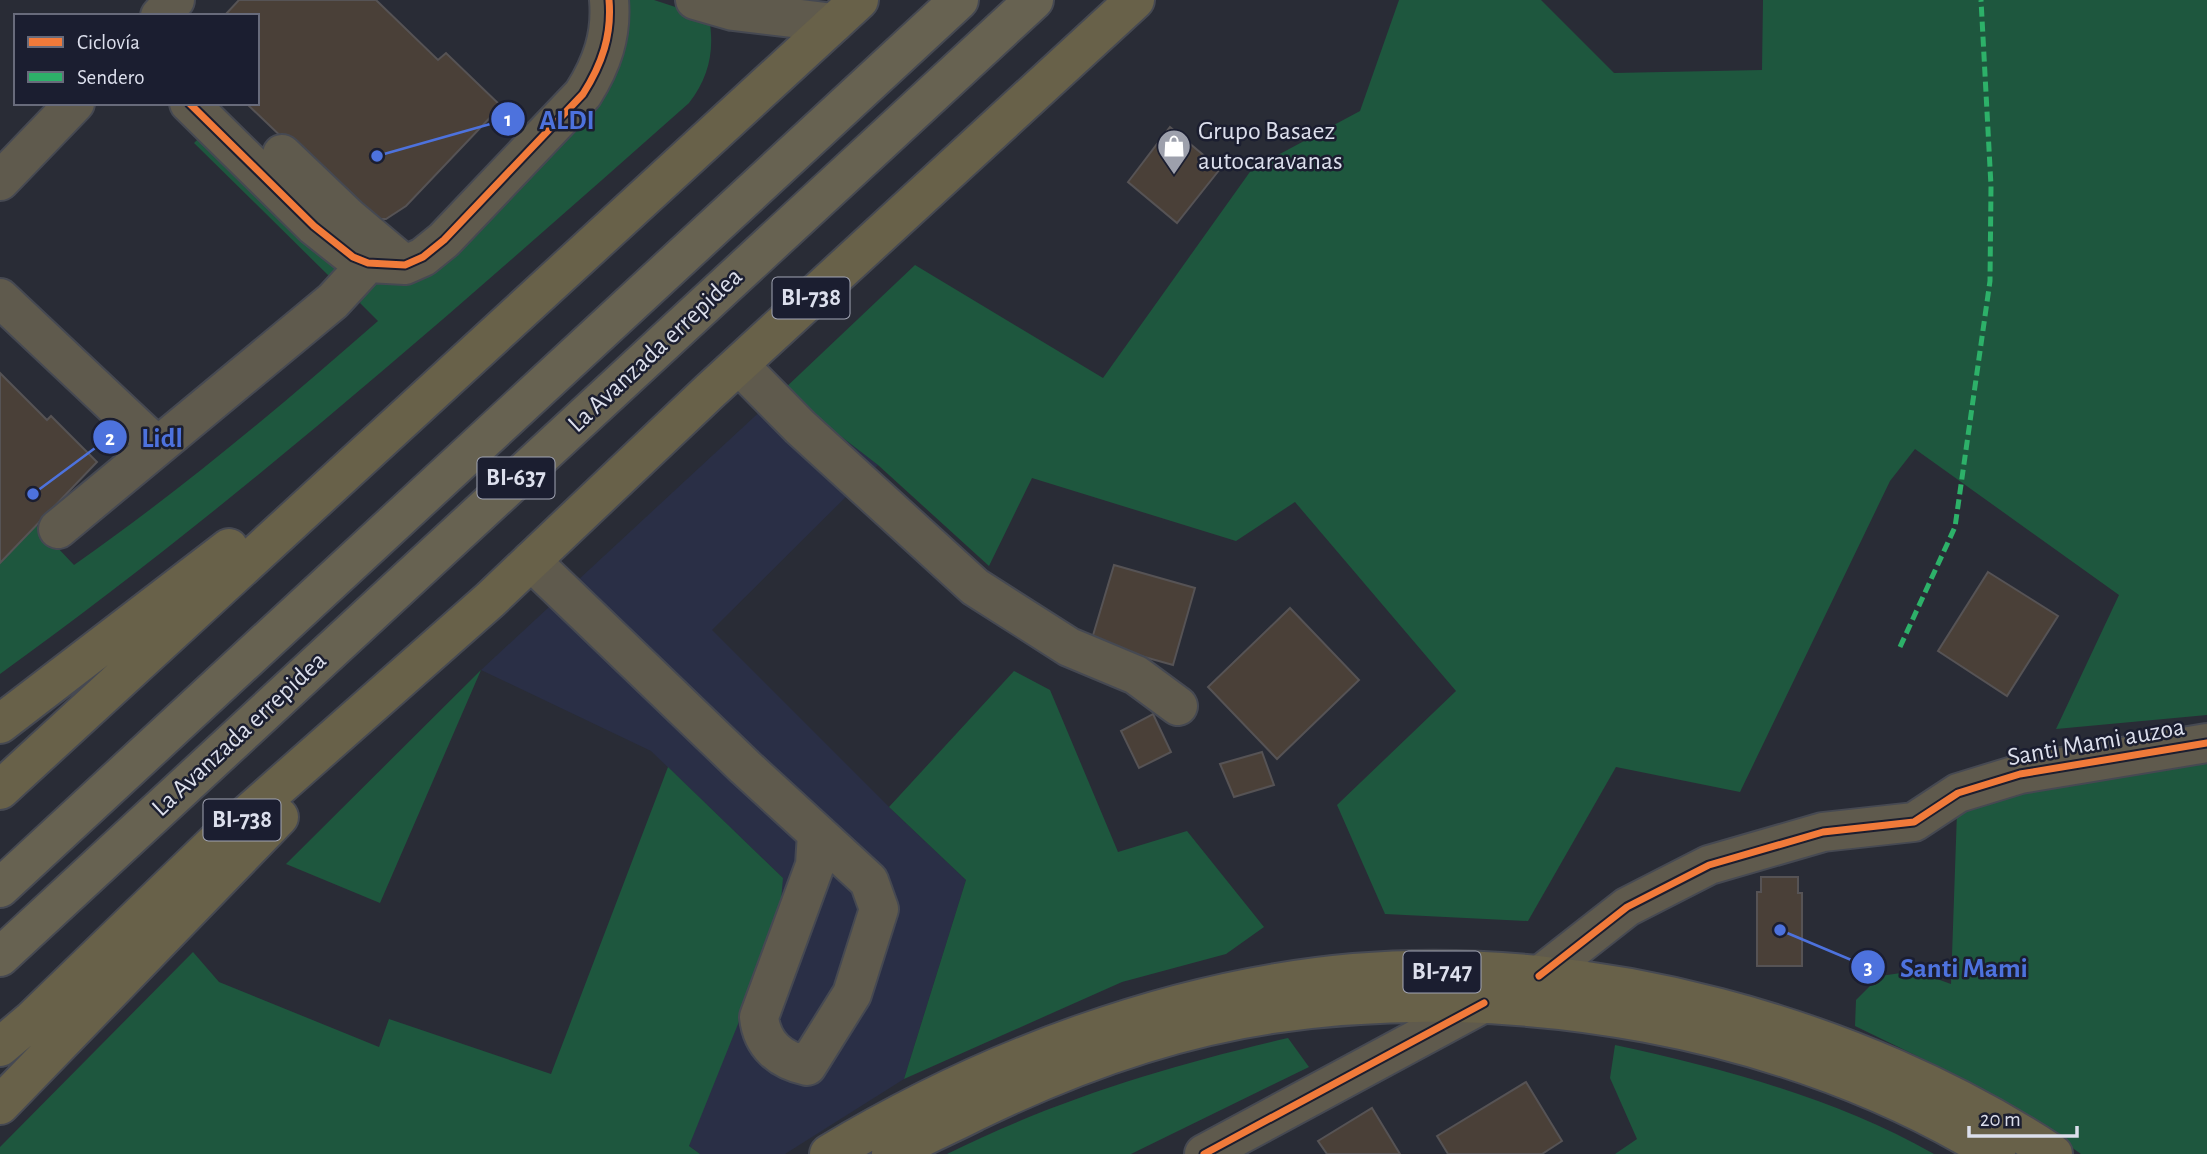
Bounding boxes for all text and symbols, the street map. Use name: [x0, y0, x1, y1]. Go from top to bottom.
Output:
legend: [14, 14, 259, 105]
text: Ciclovía: [77, 32, 140, 53]
text: Sendero: [77, 67, 145, 88]
callout: ALDI: [490, 94, 609, 143]
text: ALDI: [539, 107, 595, 135]
text: 1: [504, 109, 512, 130]
place label: Grupo Basaez autocaravanas: [1198, 118, 1343, 174]
shop icon: Grupo Basaez autocaravanas: [1155, 127, 1193, 176]
street label: La Avanzada errepidea: [563, 263, 747, 437]
road number: BI-738: [772, 278, 850, 318]
callout: Lidl: [92, 413, 197, 462]
text: Lidl: [141, 425, 183, 453]
text: 2: [105, 428, 115, 449]
road number: BI-637: [477, 458, 554, 499]
street label: La Avanzada errepidea: [147, 647, 331, 821]
street label: Santi Mami auzoa: [2005, 714, 2187, 770]
road number: BI-738: [204, 800, 280, 840]
callout: Santi Mami: [1851, 942, 2042, 991]
road number: BI-747: [1404, 952, 1480, 992]
text: Santi Mami: [1900, 955, 2028, 983]
text: 3: [1863, 957, 1873, 978]
scale bar: [1969, 1094, 2078, 1138]
text: 20 m: [1980, 1109, 2021, 1130]

